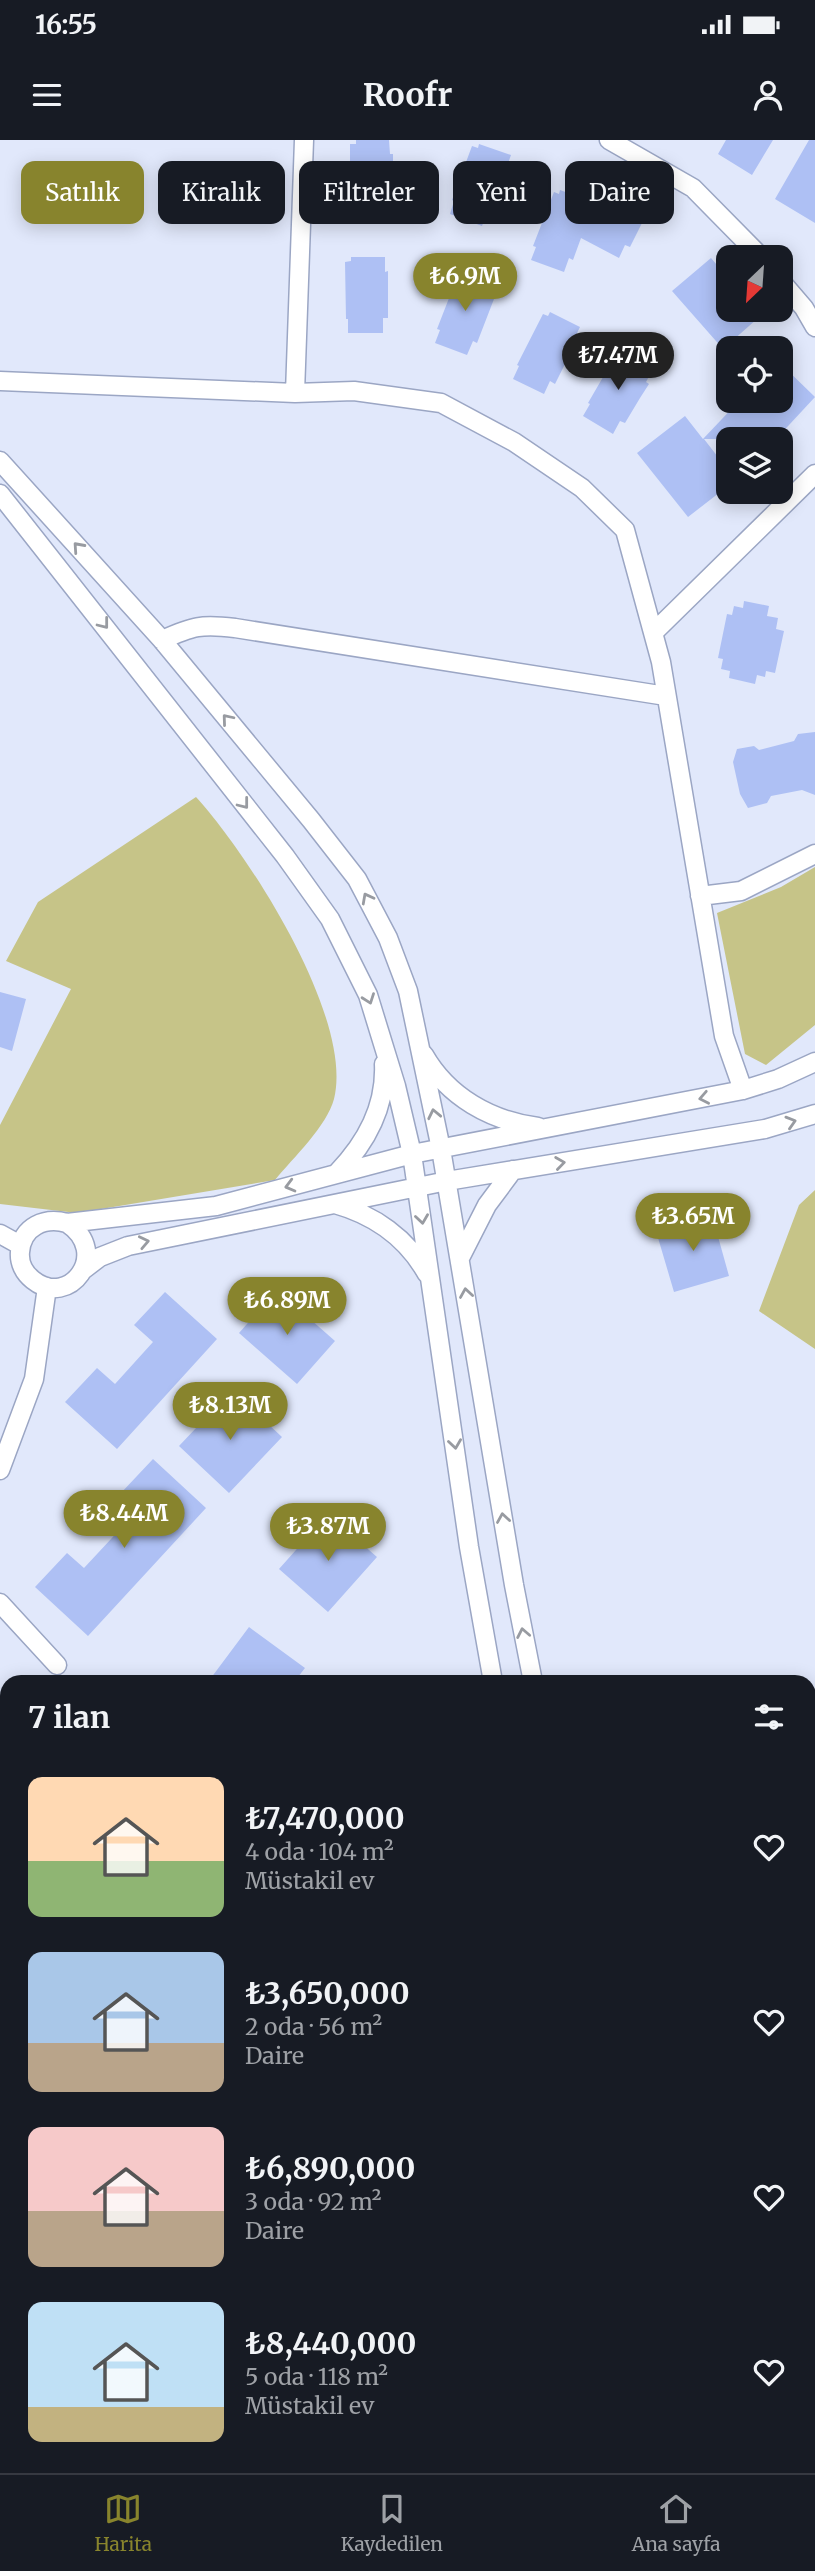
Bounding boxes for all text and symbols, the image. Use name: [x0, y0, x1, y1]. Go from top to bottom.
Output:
text: 16:55: [35, 8, 97, 41]
text: Roofr: [363, 75, 452, 115]
icon: menu: [28, 76, 66, 114]
icon: person: [749, 76, 787, 114]
chip: Satılık: [21, 161, 144, 224]
chip: Kiralık: [158, 161, 285, 224]
chip: Filtreler: [299, 161, 439, 224]
chip: Yeni: [453, 161, 551, 224]
chip: Daire: [565, 161, 674, 224]
north arrow: [716, 245, 793, 322]
map controls: [716, 245, 793, 504]
pin: ₺6.9M: [416, 254, 514, 313]
text: ₺6.9M: [429, 261, 501, 290]
pin: ₺7.47M: [561, 332, 675, 392]
button: locate: [716, 336, 793, 413]
text: ₺7.47M: [578, 340, 658, 369]
button: layers: [716, 427, 793, 504]
one-way arrow: [74, 542, 86, 555]
one-way arrow: [95, 617, 108, 629]
one-way arrow: [223, 714, 236, 726]
one-way arrow: [235, 796, 248, 808]
one-way arrow: [362, 893, 376, 905]
one-way arrow: [360, 992, 374, 1004]
one-way arrow: [698, 1089, 710, 1104]
one-way arrow: [427, 1108, 442, 1120]
one-way arrow: [785, 1115, 797, 1130]
one-way arrow: [554, 1156, 566, 1171]
one-way arrow: [284, 1177, 296, 1192]
pin: ₺3.65M: [636, 1194, 750, 1253]
text: ₺3.65M: [651, 1201, 735, 1230]
one-way arrow: [415, 1213, 430, 1225]
one-way arrow: [138, 1236, 150, 1251]
pin: ₺6.89M: [230, 1278, 344, 1337]
text: ₺6.89M: [244, 1285, 330, 1314]
one-way arrow: [459, 1287, 474, 1299]
pin: ₺8.13M: [173, 1382, 287, 1442]
text: ₺8.13M: [189, 1390, 271, 1419]
one-way arrow: [447, 1439, 462, 1450]
pin: ₺8.44M: [67, 1490, 181, 1550]
text: ₺8.44M: [80, 1498, 168, 1527]
pin: ₺3.87M: [271, 1504, 385, 1563]
text: ₺3.87M: [286, 1511, 370, 1540]
one-way arrow: [496, 1512, 511, 1524]
one-way arrow: [517, 1627, 532, 1639]
text: 7 ilan: [28, 1698, 110, 1736]
icon: filters: [750, 1698, 788, 1736]
text: ₺7,470,000: [245, 1799, 405, 1837]
icon: home: [84, 1805, 168, 1889]
icon: heart: [750, 1828, 788, 1866]
text: 4 oda · 104 m²: [245, 1837, 394, 1866]
text: Müstakil ev: [245, 1866, 374, 1895]
text: ₺3,650,000: [245, 1974, 410, 2012]
icon: home: [84, 1980, 168, 2064]
icon: heart: [750, 2003, 788, 2041]
text: 2 oda · 56 m²: [245, 2012, 382, 2041]
text: Daire: [245, 2041, 304, 2070]
text: ₺6,890,000: [245, 2149, 415, 2187]
icon: home: [84, 2155, 168, 2239]
icon: heart: [750, 2178, 788, 2216]
text: 3 oda · 92 m²: [245, 2187, 381, 2216]
text: Daire: [245, 2216, 304, 2245]
text: ₺8,440,000: [245, 2324, 416, 2362]
icon: home: [84, 2330, 168, 2414]
icon: heart: [750, 2353, 788, 2391]
text: 5 oda · 118 m²: [245, 2362, 388, 2391]
text: Müstakil ev: [245, 2391, 374, 2420]
tab: Harita: [94, 2490, 152, 2556]
tab: Kaydedilen: [341, 2490, 443, 2556]
tab: Ana sayfa: [632, 2490, 721, 2556]

